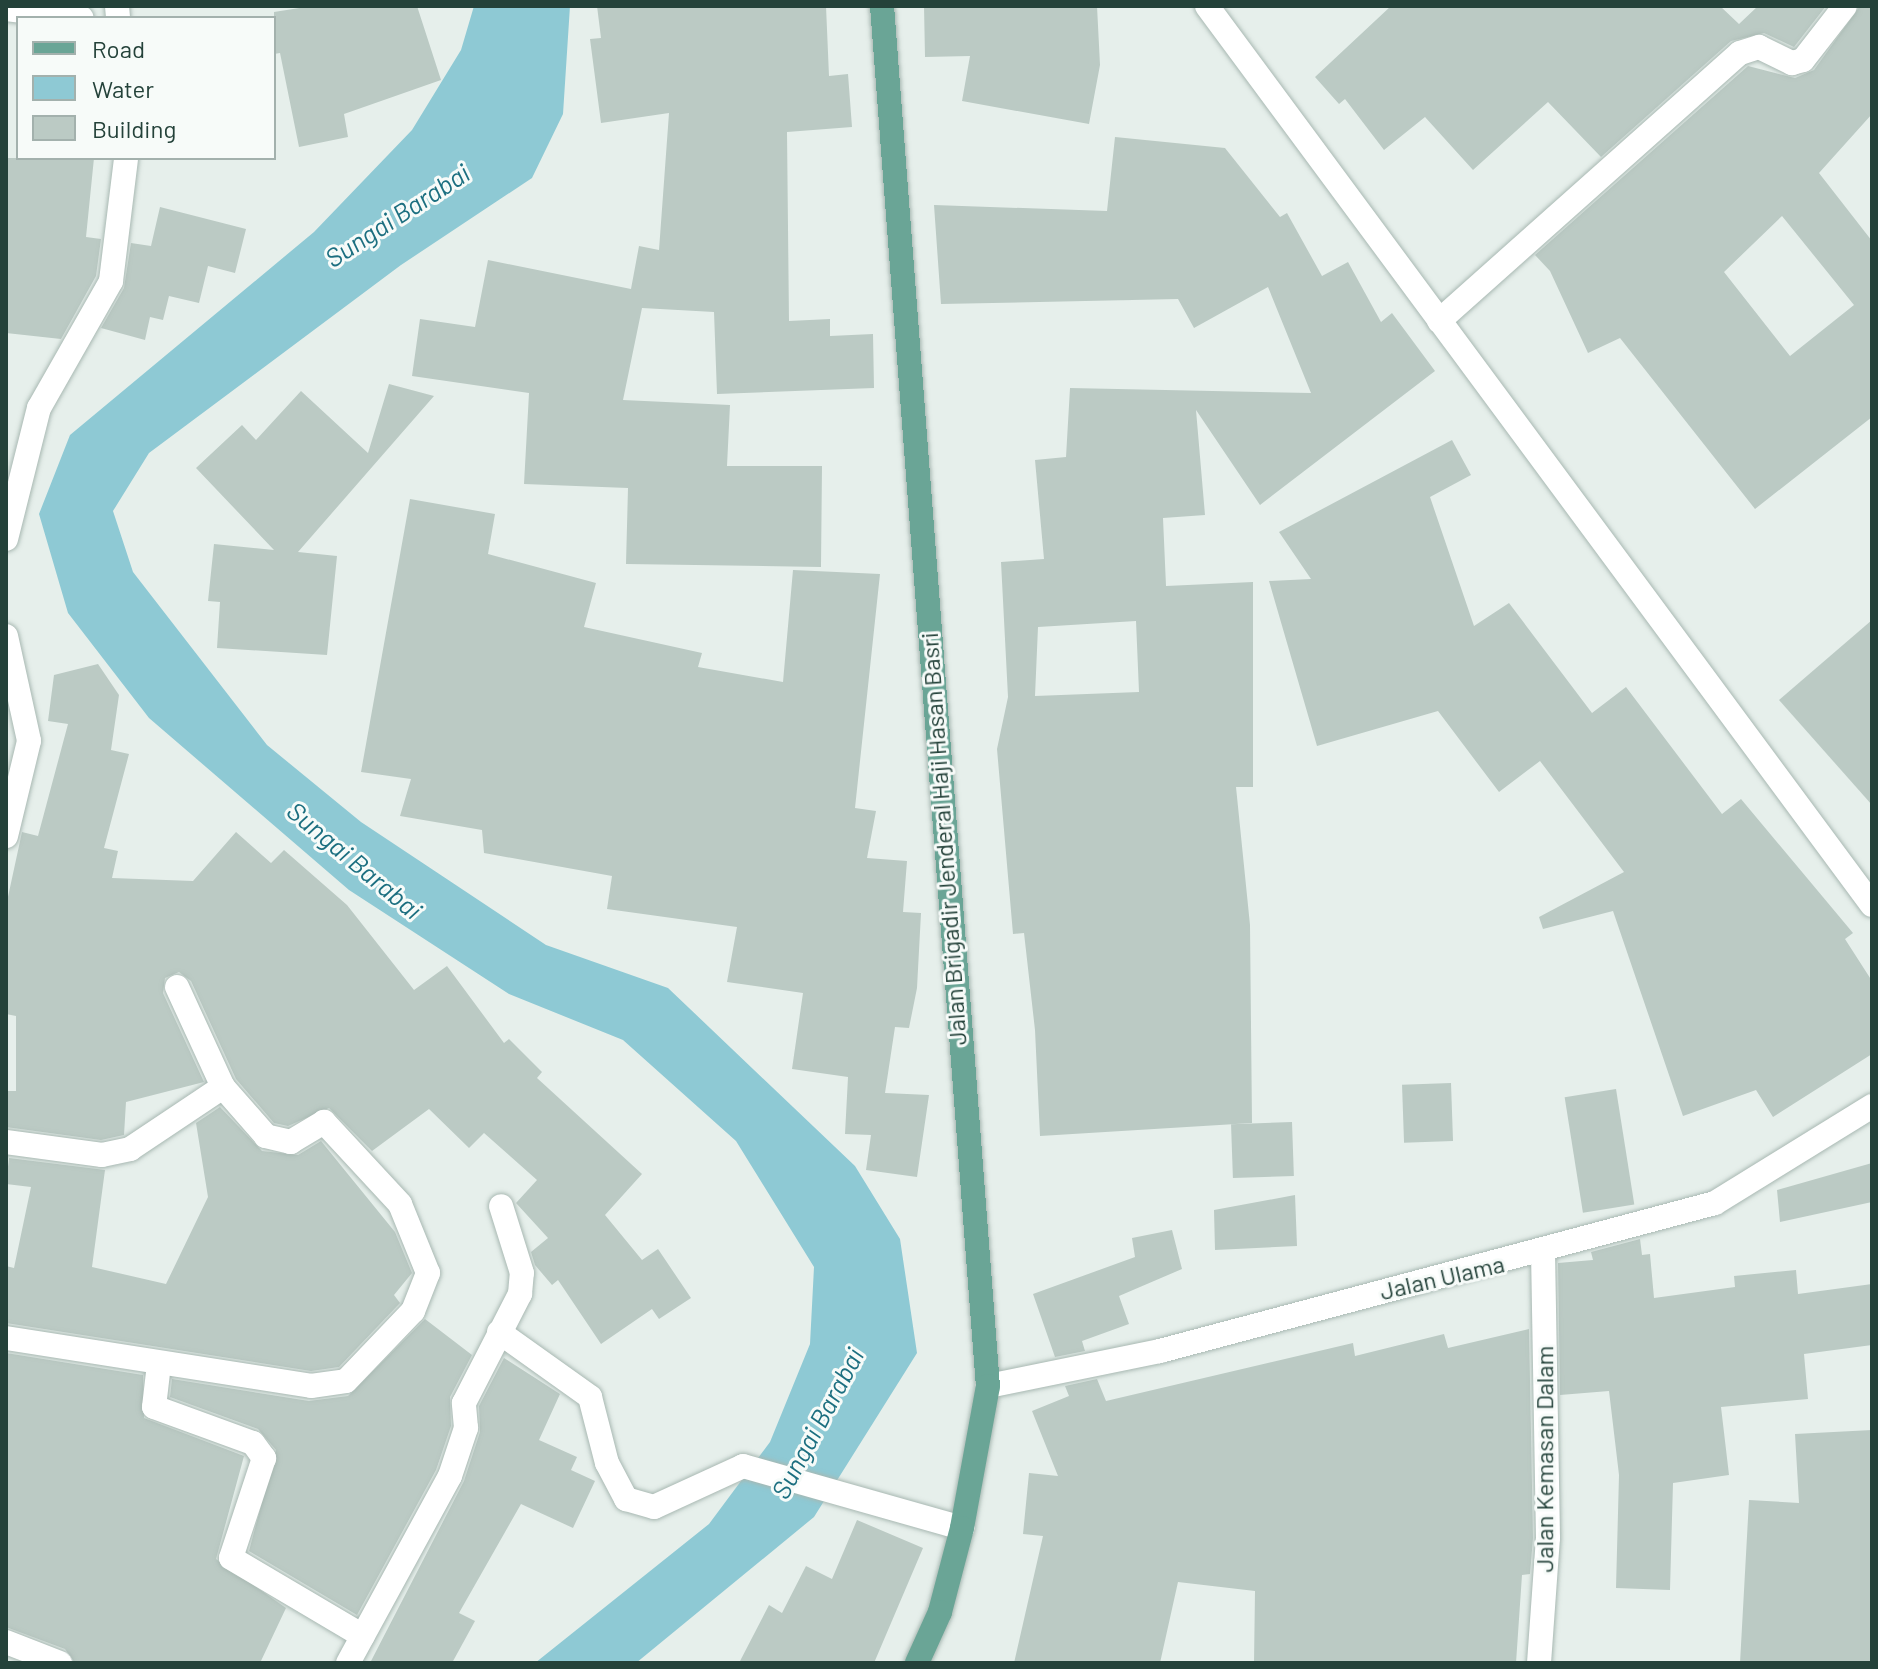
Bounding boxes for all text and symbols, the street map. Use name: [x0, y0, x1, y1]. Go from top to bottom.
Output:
legend: [16, 16, 276, 160]
text: Road: [92, 34, 145, 63]
text: Water: [92, 74, 154, 103]
text: Building: [92, 114, 176, 143]
water label: Sungai Barabai: [319, 157, 475, 273]
street label: Jalan Brigadir Jenderal Haji Hasan Basri: [914, 632, 972, 1046]
water label: Sungai Barabai: [281, 795, 429, 925]
street label: Jalan Ulama: [1377, 1249, 1507, 1305]
water label: Sungai Barabai: [764, 1342, 870, 1504]
street label: Jalan Kemasan Dalam: [1530, 1346, 1558, 1572]

